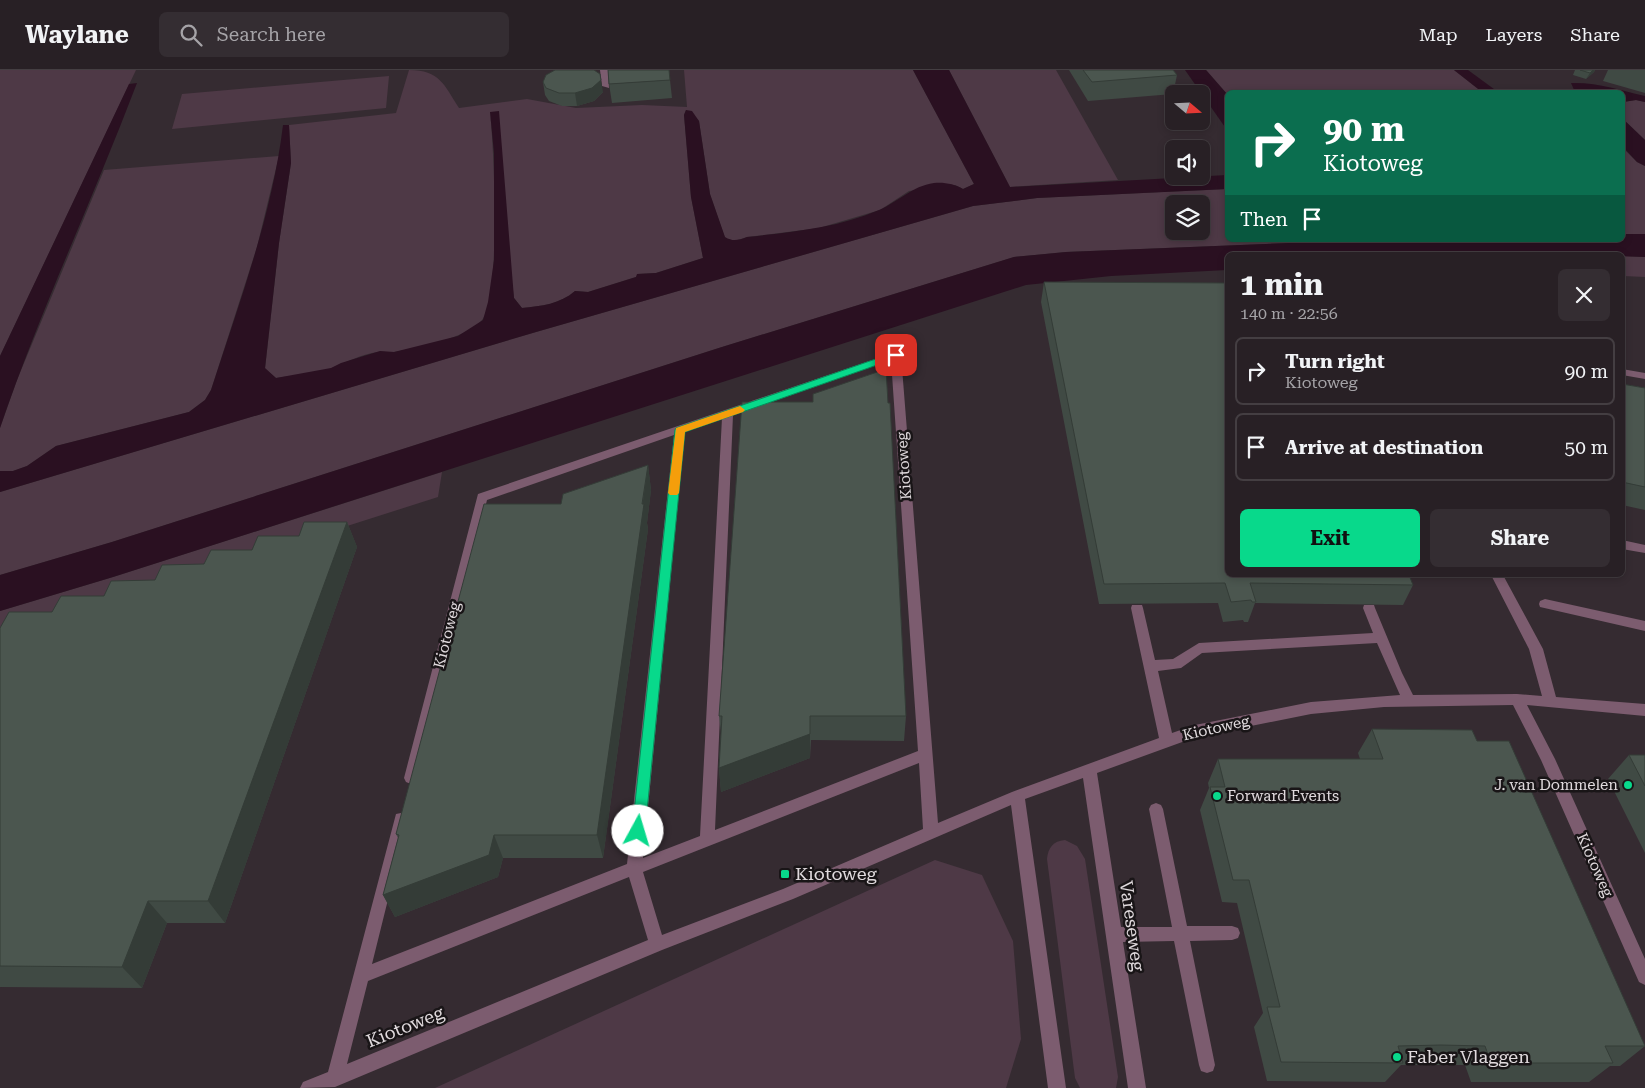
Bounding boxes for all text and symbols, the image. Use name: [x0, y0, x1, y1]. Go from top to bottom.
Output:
search box: [159, 12, 509, 57]
text: Waylane: [25, 21, 129, 49]
icon: search: [177, 21, 205, 49]
text: Search here: [217, 23, 326, 46]
text: Map: [1419, 24, 1458, 45]
text: Layers: [1486, 24, 1542, 45]
text: Share: [1570, 24, 1620, 45]
north arrow: [1165, 85, 1210, 130]
map controls: [1165, 85, 1210, 240]
text: 90 m: [1323, 109, 1405, 150]
icon: right: [1240, 110, 1305, 175]
button: sound: [1165, 140, 1210, 185]
text: Kiotoweg: [1323, 151, 1423, 176]
button: layers: [1165, 195, 1210, 240]
icon: arrive: [1298, 205, 1326, 233]
text: Then: [1240, 208, 1288, 231]
text: 1 min: [1240, 267, 1323, 302]
button: close: [1558, 269, 1610, 321]
text: 140 m · 22:56: [1240, 304, 1338, 323]
pin: [875, 334, 917, 376]
icon: arrive: [882, 341, 910, 369]
text: Turn right: [1285, 350, 1385, 373]
icon: right: [1242, 357, 1270, 385]
text: 90 m: [1565, 360, 1608, 383]
text: Kiotoweg: [1285, 373, 1358, 392]
street label: Kiotoweg: [893, 431, 915, 501]
icon: arrive: [1242, 433, 1270, 461]
text: Arrive at destination: [1285, 436, 1483, 459]
text: 50 m: [1565, 436, 1608, 459]
button: Exit: [1240, 509, 1420, 567]
button: Share: [1430, 509, 1610, 567]
street label: Kiotoweg: [430, 599, 464, 670]
street label: Kiotoweg: [1181, 711, 1252, 744]
place label: J. van Dommelen: [1494, 776, 1618, 794]
marker: J. van Dommelen: [1622, 779, 1634, 791]
place label: Forward Events: [1227, 787, 1339, 805]
marker: Forward Events: [1211, 790, 1223, 802]
position arrow: [611, 804, 663, 856]
street label: Kiotoweg: [1573, 830, 1617, 900]
place label: Kiotoweg: [795, 863, 877, 884]
marker: Kiotoweg: [779, 868, 791, 880]
street label: Vareseweg: [1116, 879, 1149, 973]
street label: Kiotoweg: [363, 1001, 447, 1052]
place label: Faber Vlaggen: [1407, 1046, 1530, 1067]
marker: Faber Vlaggen: [1391, 1051, 1403, 1063]

